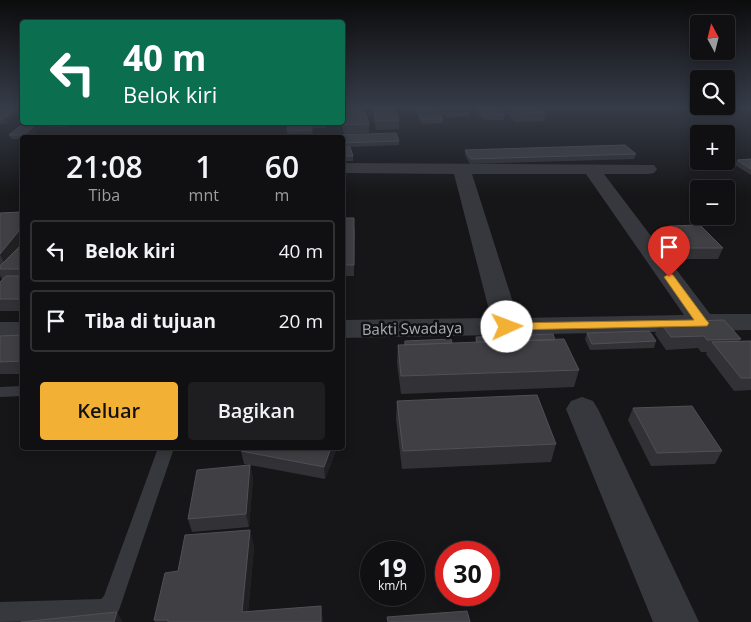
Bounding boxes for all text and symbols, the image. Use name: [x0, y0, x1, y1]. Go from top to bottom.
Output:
north arrow: [690, 15, 735, 60]
map controls: [690, 15, 735, 225]
text: 40 m: [123, 34, 206, 81]
icon: left: [40, 40, 105, 105]
button: search: [690, 70, 735, 115]
text: Belok kiri: [123, 79, 217, 109]
button: +: [690, 125, 735, 170]
text: 21:08: [66, 146, 143, 187]
text: 1: [195, 146, 212, 187]
text: 60: [265, 146, 299, 187]
button: −: [690, 180, 735, 225]
text: Tiba: [89, 184, 120, 206]
text: mnt: [189, 184, 219, 206]
text: m: [275, 184, 289, 206]
pin: [648, 226, 690, 277]
icon: arrive: [655, 233, 683, 261]
icon: left: [42, 237, 70, 265]
text: Belok kiri: [85, 238, 175, 264]
text: 40 m: [279, 238, 323, 264]
position arrow: [480, 300, 532, 352]
icon: arrive: [42, 307, 70, 335]
text: Tiba di tujuan: [85, 308, 216, 334]
text: 20 m: [279, 308, 323, 334]
street label: Bakti Swadaya: [362, 317, 462, 339]
button: Keluar: [40, 382, 178, 440]
button: Bagikan: [188, 382, 325, 440]
speed limit sign: 30: [435, 541, 500, 606]
text: 19: [378, 550, 407, 584]
text: km/h: [378, 577, 407, 594]

